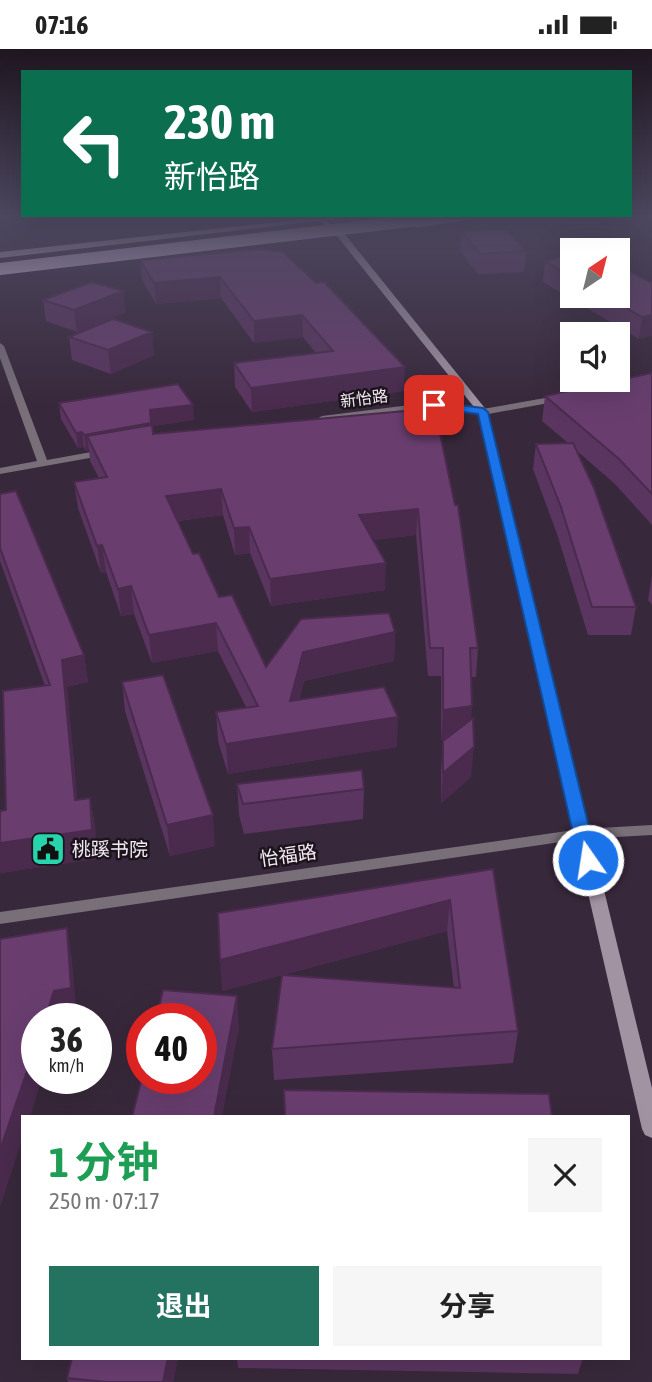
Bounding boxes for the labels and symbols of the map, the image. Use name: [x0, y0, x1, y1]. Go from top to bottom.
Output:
north arrow: [560, 238, 630, 308]
pin: [404, 375, 464, 435]
street label: 新怡路: [339, 386, 389, 410]
position arrow: [551, 823, 625, 897]
public building icon: 桃蹊书院: [29, 830, 67, 868]
place label: 桃蹊书院: [72, 838, 148, 860]
street label: 怡福路: [258, 840, 318, 870]
speed limit sign: 40: [126, 1003, 217, 1094]

